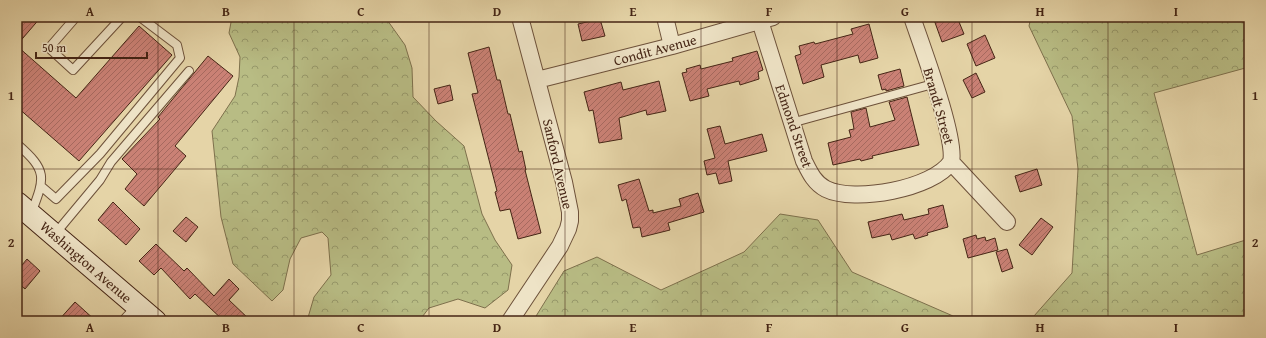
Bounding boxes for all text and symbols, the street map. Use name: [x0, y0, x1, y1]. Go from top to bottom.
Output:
text: A: [86, 2, 95, 21]
text: B: [222, 2, 230, 21]
text: C: [357, 2, 365, 21]
text: D: [493, 2, 501, 21]
text: E: [630, 2, 637, 21]
text: F: [766, 2, 773, 21]
text: G: [901, 2, 909, 21]
text: H: [1035, 2, 1045, 21]
text: I: [1174, 2, 1178, 21]
street label: Condit Avenue: [611, 29, 699, 71]
scale bar: [36, 34, 147, 60]
text: 50 m: [42, 39, 66, 56]
street label: Brandt Street: [919, 65, 960, 147]
street label: Edmond Street: [770, 82, 818, 170]
text: 1: [8, 86, 14, 105]
text: 1: [1252, 86, 1258, 105]
street label: Sanford Avenue: [538, 117, 578, 212]
street label: Washington Avenue: [36, 216, 137, 308]
text: 2: [8, 233, 15, 252]
text: 2: [1252, 233, 1259, 252]
text: A: [86, 318, 95, 337]
text: B: [222, 318, 230, 337]
text: C: [357, 318, 365, 337]
text: D: [493, 318, 501, 337]
text: E: [630, 318, 637, 337]
text: F: [766, 318, 773, 337]
text: G: [901, 318, 909, 337]
text: H: [1035, 318, 1045, 337]
text: I: [1174, 318, 1178, 337]

